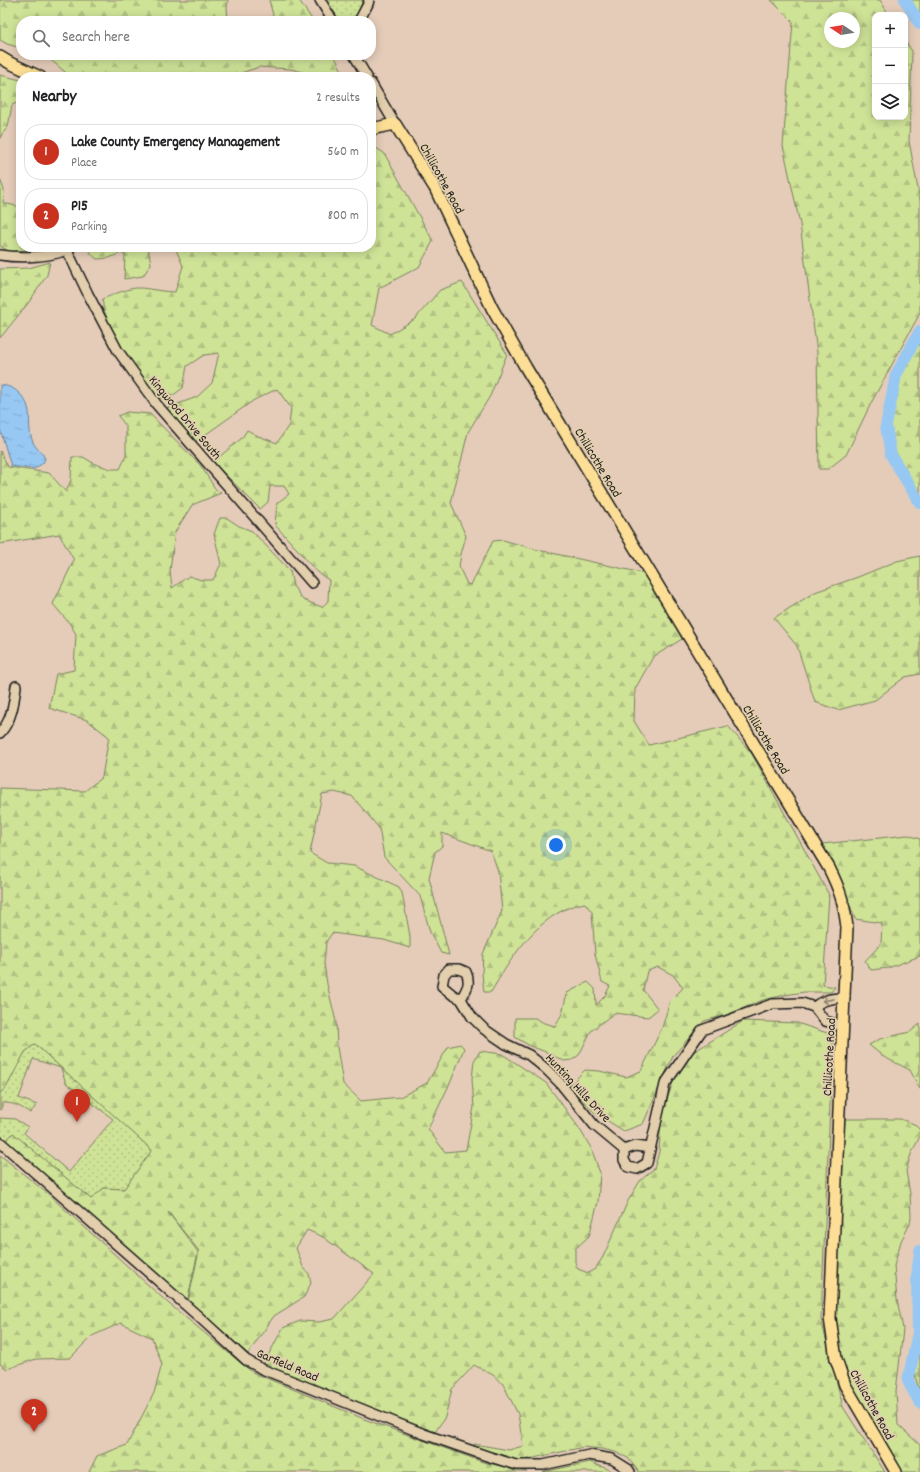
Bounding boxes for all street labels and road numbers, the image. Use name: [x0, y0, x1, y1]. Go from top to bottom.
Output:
street label: Chillicothe Road: [414, 140, 468, 218]
street label: Kingwood Drive South: [143, 372, 225, 465]
street label: Chillicothe Road: [569, 425, 625, 502]
street label: Chillicothe Road: [737, 702, 793, 779]
street label: Chillicothe Road: [819, 1018, 842, 1097]
street label: Hunting Hills Drive: [540, 1050, 615, 1128]
street label: Garfield Road: [253, 1345, 321, 1388]
street label: Chillicothe Road: [844, 1366, 898, 1444]

